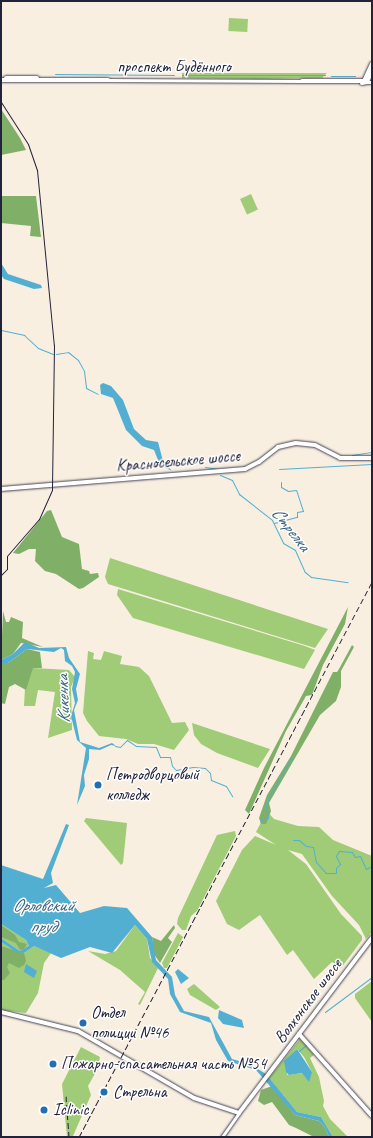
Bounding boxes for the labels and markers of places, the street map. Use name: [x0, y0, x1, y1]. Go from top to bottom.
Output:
place label: Петродворцовый колледж: [106, 765, 199, 805]
marker: Петродворцовый колледж: [93, 780, 103, 790]
place label: Отдел полиции №46: [91, 1003, 168, 1043]
marker: Отдел полиции №46: [78, 1018, 88, 1028]
place label: Пожарно-спасательная часть №54: [61, 1054, 268, 1074]
marker: Пожарно-спасательная часть №54: [48, 1059, 58, 1069]
place label: Стрельна: [113, 1082, 166, 1102]
marker: Стрельна: [98, 1086, 110, 1098]
place label: Iclinic: [53, 1100, 89, 1120]
marker: Iclinic: [38, 1104, 50, 1116]

